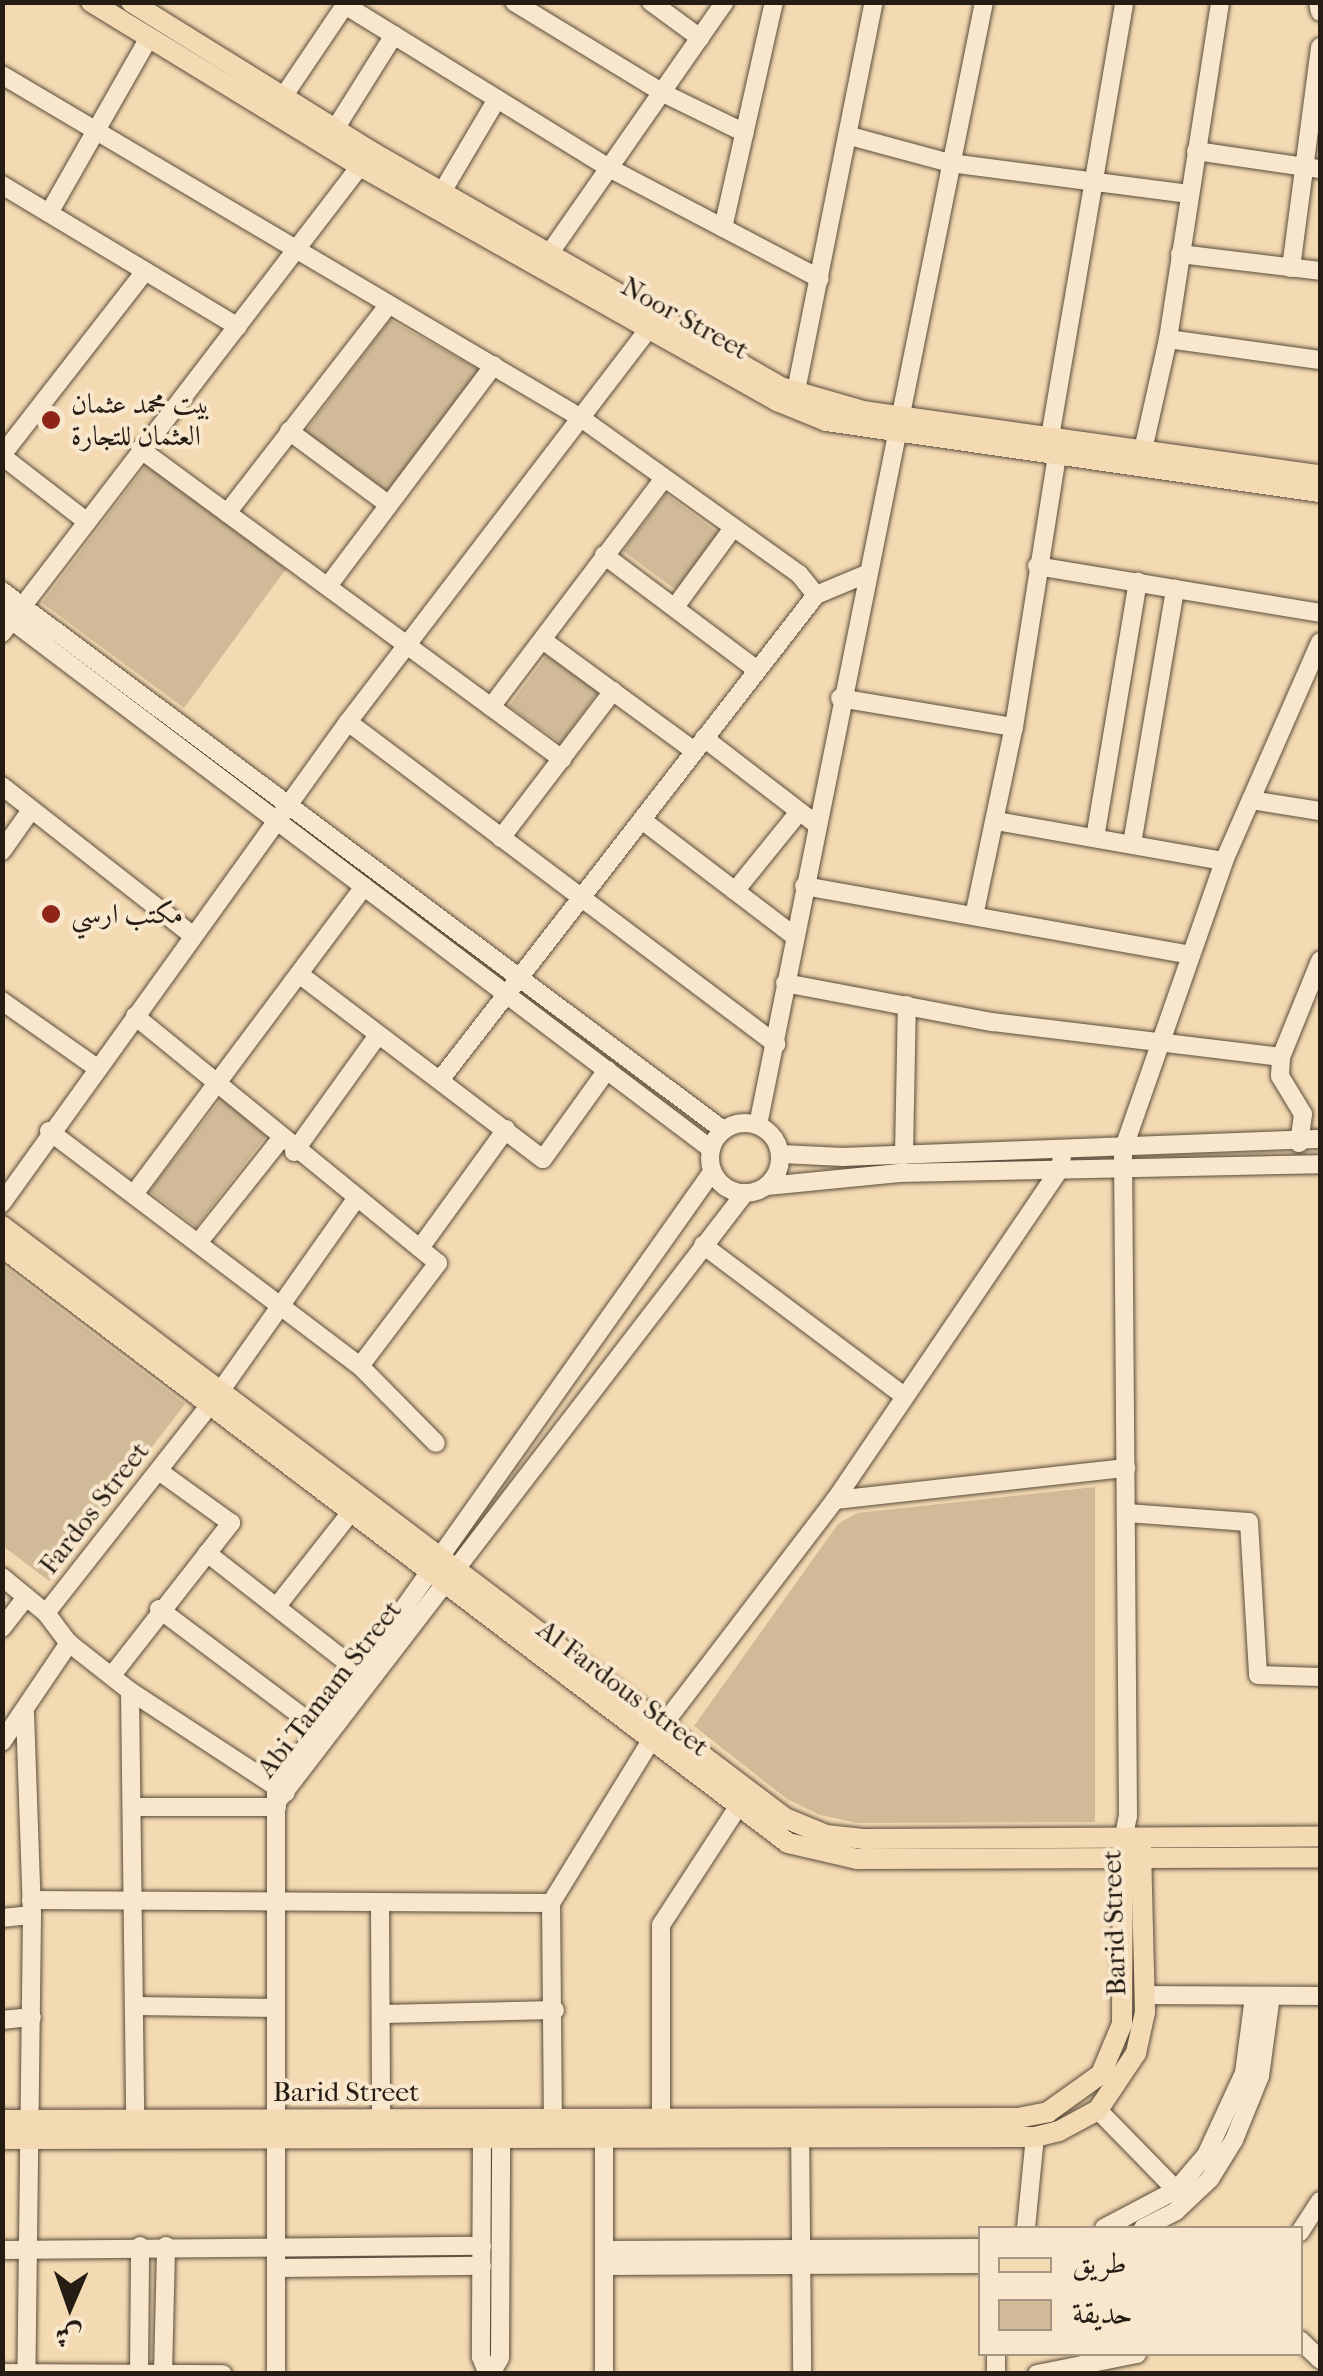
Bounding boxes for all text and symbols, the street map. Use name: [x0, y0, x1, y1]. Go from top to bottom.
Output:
street label: Noor Street: [615, 269, 755, 367]
place label: بيت محمد عثمان العثمان للتجارة: [71, 387, 210, 453]
marker: بيت محمد عثمان العثمان للتجارة: [40, 409, 62, 431]
place label: مكتب ارسي: [71, 897, 183, 931]
marker: مكتب ارسي: [40, 903, 62, 925]
street label: Fardos Street: [32, 1435, 156, 1581]
street label: Abi Tamam Street: [249, 1594, 409, 1784]
street label: Al Fardous Street: [530, 1612, 716, 1764]
street label: Barid Street: [1095, 1849, 1133, 1997]
street label: Barid Street: [273, 2075, 419, 2109]
legend: [978, 2226, 1303, 2356]
text: طريق: [1072, 2246, 1127, 2281]
north arrow: [20, 2256, 120, 2356]
text: حديقة: [1072, 2296, 1133, 2331]
text: ش: [54, 2320, 83, 2353]

